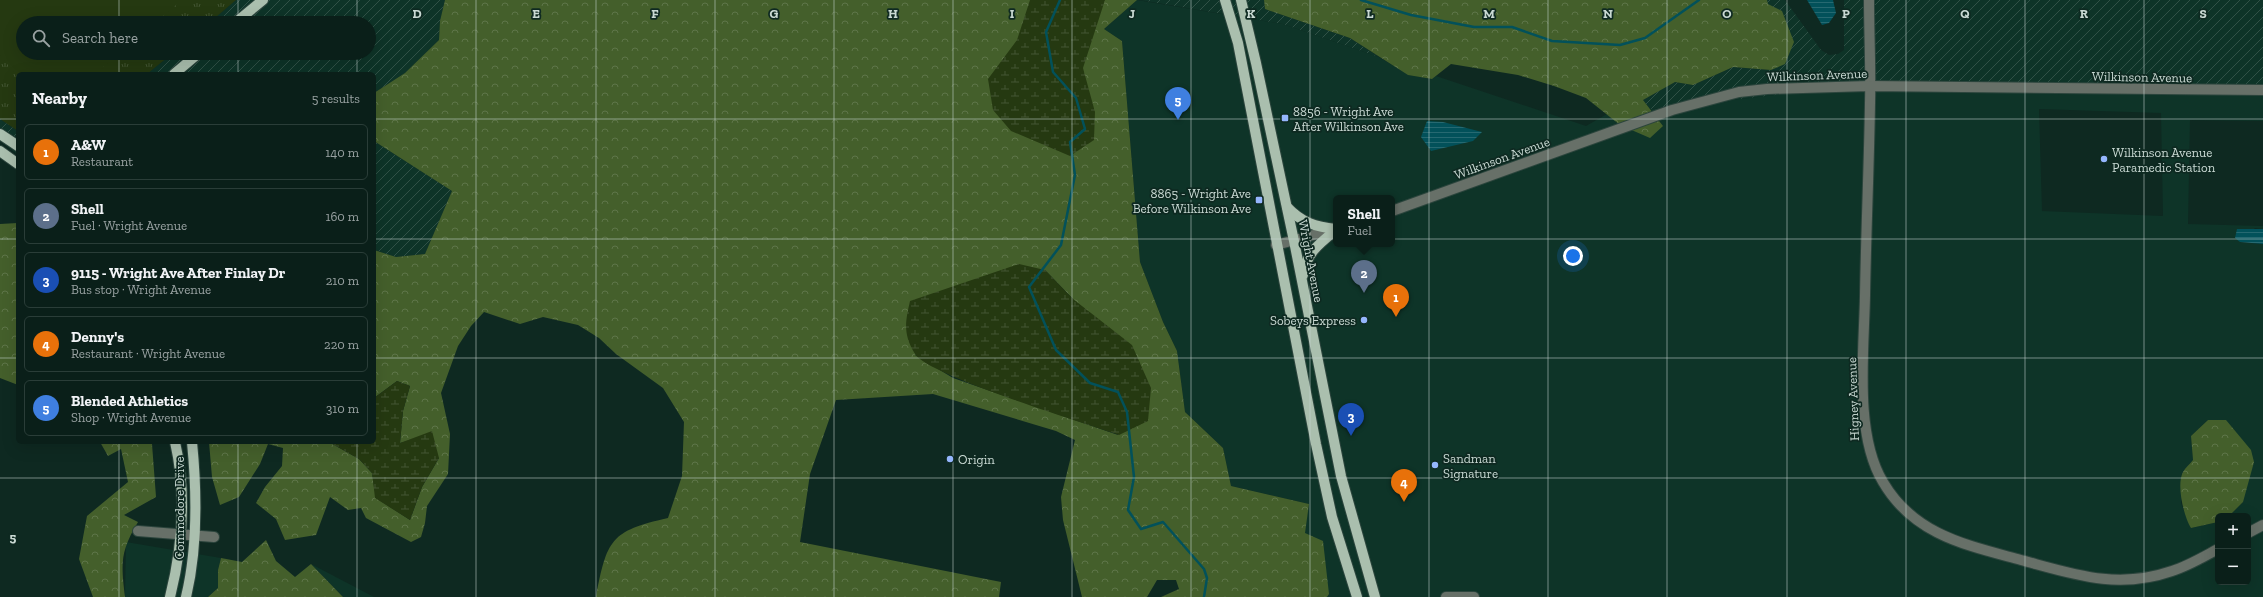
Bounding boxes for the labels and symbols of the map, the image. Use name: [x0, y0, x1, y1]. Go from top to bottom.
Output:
text: D: [412, 6, 422, 21]
text: E: [532, 6, 540, 21]
text: F: [651, 6, 659, 21]
text: G: [770, 6, 779, 21]
text: H: [888, 6, 898, 21]
text: I: [1010, 6, 1015, 21]
text: J: [1129, 6, 1135, 21]
text: K: [1247, 6, 1256, 21]
text: L: [1366, 6, 1374, 21]
text: M: [1483, 6, 1495, 21]
text: N: [1603, 6, 1613, 21]
text: O: [1722, 6, 1732, 21]
text: P: [1842, 6, 1850, 21]
text: Q: [1960, 6, 1970, 21]
text: R: [2080, 6, 2089, 21]
text: S: [2199, 6, 2207, 21]
street label: Wilkinson Avenue: [1767, 66, 1867, 84]
street label: Wilkinson Avenue: [2092, 69, 2192, 85]
pin: 5: [1165, 87, 1191, 120]
place label: 8856 - Wright Ave After Wilkinson Ave: [1293, 104, 1404, 134]
marker: 8856 - Wright Ave After Wilkinson Ave: [1280, 113, 1290, 123]
street label: Wilkinson Avenue: [1452, 134, 1552, 182]
place label: Wilkinson Avenue Paramedic Station: [2112, 145, 2216, 175]
marker: Wilkinson Avenue Paramedic Station: [2099, 154, 2109, 164]
place label: 8865 - Wright Ave Before Wilkinson Ave: [1133, 186, 1251, 216]
marker: 8865 - Wright Ave Before Wilkinson Ave: [1254, 195, 1264, 205]
street label: Wright Avenue: [1296, 218, 1326, 304]
your location: [1563, 246, 1583, 266]
pin: 2: [1351, 260, 1377, 293]
pin: 1: [1383, 284, 1409, 317]
place label: Sobeys Express: [1270, 313, 1356, 328]
marker: Sobeys Express: [1359, 315, 1369, 325]
street label: Higney Avenue: [1844, 357, 1862, 441]
pin: 3: [1338, 403, 1364, 436]
place label: Sandman Signature: [1443, 451, 1498, 481]
place label: Origin: [958, 452, 995, 467]
marker: Origin: [945, 454, 955, 464]
street label: Commodore Drive: [172, 456, 187, 560]
marker: Sandman Signature: [1430, 460, 1440, 470]
pin: 4: [1391, 469, 1417, 502]
text: 5: [10, 530, 17, 545]

